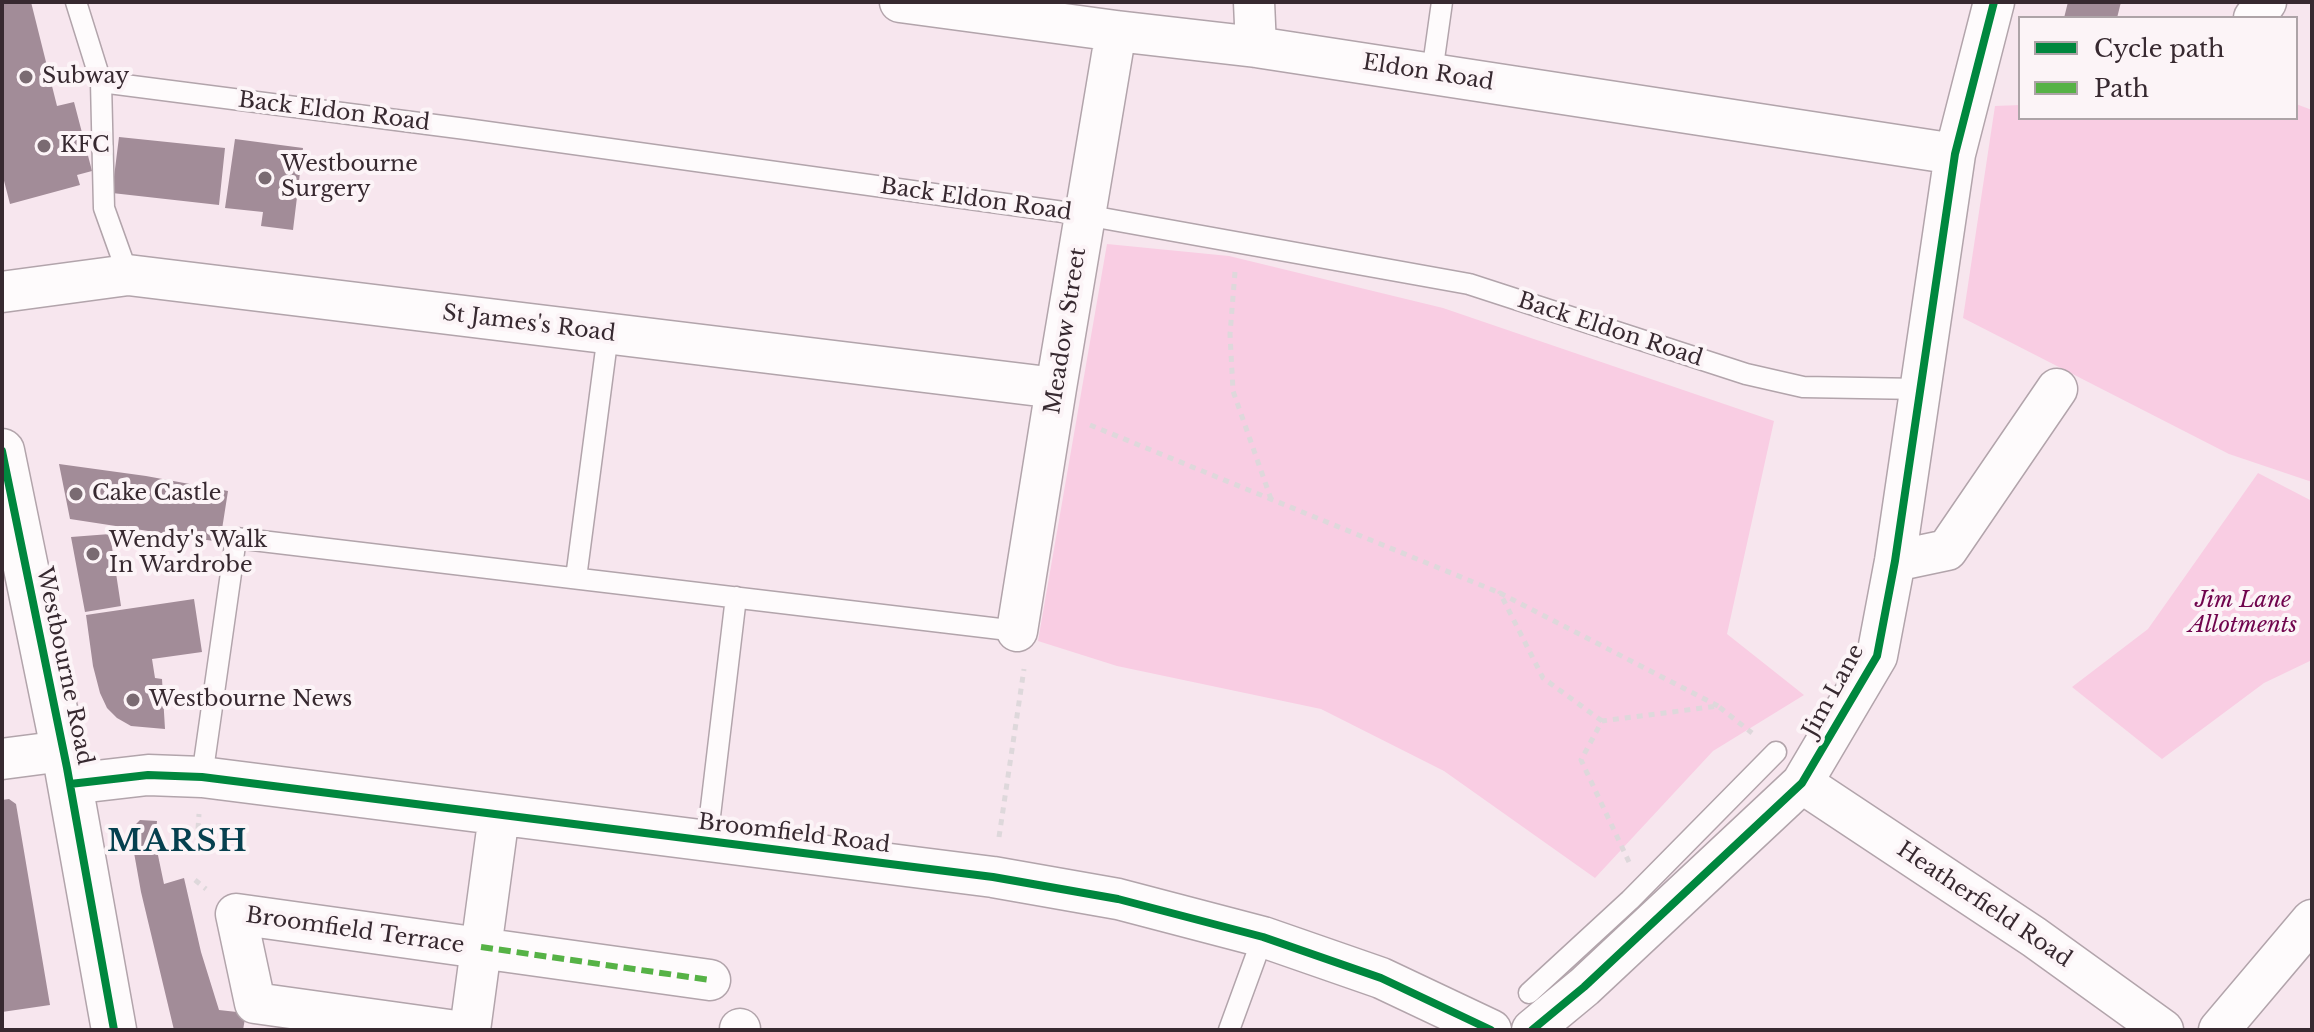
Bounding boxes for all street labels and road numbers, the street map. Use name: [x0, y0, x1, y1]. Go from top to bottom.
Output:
street label: Eldon Road: [1361, 50, 1495, 96]
street label: Back Eldon Road: [237, 87, 431, 137]
street label: Back Eldon Road: [879, 173, 1073, 227]
street label: Meadow Street: [1040, 246, 1092, 416]
street label: Back Eldon Road: [1514, 288, 1706, 372]
street label: St James's Road: [441, 300, 617, 348]
street label: Westbourne Road: [30, 565, 98, 767]
street label: Jim Lane: [1798, 640, 1870, 742]
street label: Broomfield Road: [696, 809, 892, 859]
street label: Heatherfield Road: [1892, 837, 2076, 973]
street label: Broomfield Terrace: [244, 903, 466, 959]

